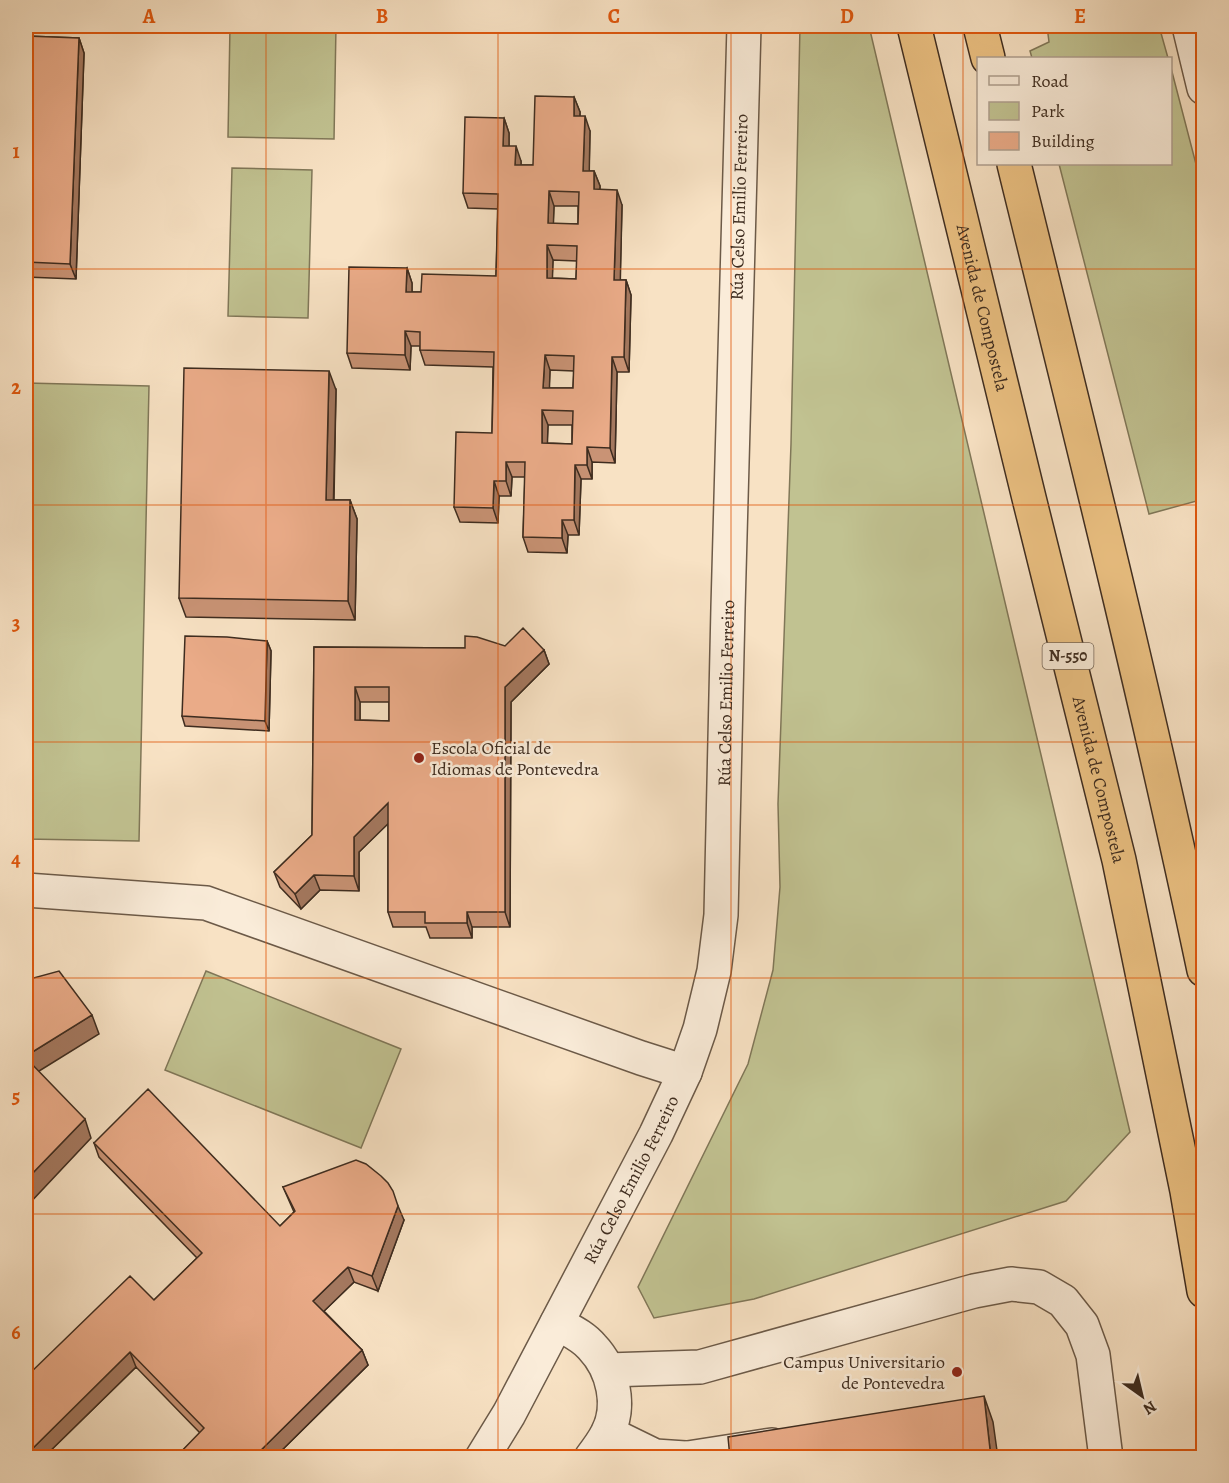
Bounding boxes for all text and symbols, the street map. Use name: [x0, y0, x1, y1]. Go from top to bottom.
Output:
text: A: [142, 3, 156, 30]
text: B: [376, 3, 388, 30]
text: C: [608, 3, 620, 30]
text: D: [840, 3, 854, 30]
text: E: [1074, 3, 1086, 30]
legend: [977, 57, 1172, 165]
text: Road: [1031, 69, 1069, 93]
text: Park: [1031, 99, 1065, 123]
street label: Rúa Celso Emilio Ferreiro: [724, 114, 754, 301]
text: Building: [1031, 129, 1095, 153]
text: 1: [12, 138, 20, 165]
street label: Avenida de Compostela: [950, 221, 1015, 394]
text: 2: [11, 374, 21, 401]
street label: Rúa Celso Emilio Ferreiro: [712, 599, 740, 787]
text: 3: [12, 610, 20, 637]
road number: N-550: [1042, 643, 1094, 669]
street label: Avenida de Compostela: [1066, 693, 1131, 866]
place label: Escola Oficial de Idiomas de Pontevedra: [431, 736, 599, 781]
marker: Escola Oficial de Idiomas de Pontevedra: [412, 751, 426, 765]
text: 4: [11, 846, 21, 873]
text: 5: [12, 1083, 20, 1110]
street label: Rúa Celso Emilio Ferreiro: [578, 1091, 684, 1268]
text: 6: [11, 1319, 21, 1346]
place label: Campus Universitario de Pontevedra: [783, 1350, 946, 1395]
marker: Campus Universitario de Pontevedra: [950, 1365, 964, 1379]
north arrow: [1112, 1366, 1172, 1426]
text: N: [1139, 1395, 1161, 1420]

